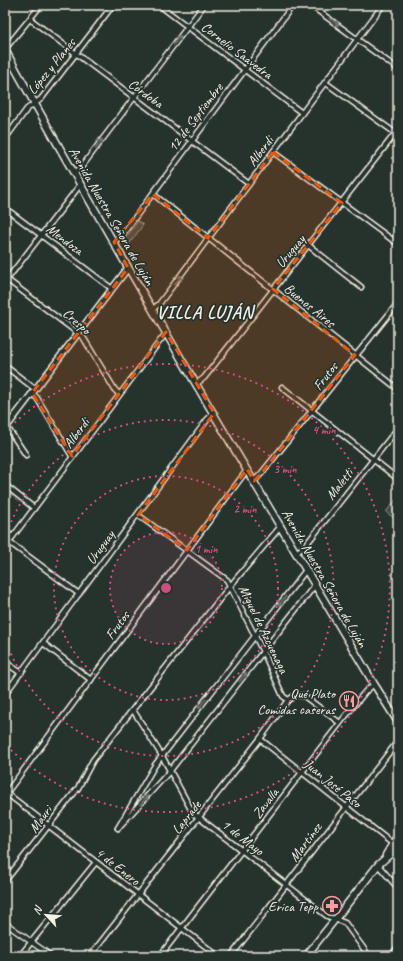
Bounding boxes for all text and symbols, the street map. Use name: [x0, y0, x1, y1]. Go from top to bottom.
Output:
street label: Cornelio Saavedra: [198, 18, 277, 83]
one-way arrow: [328, 18, 339, 26]
street label: López y Planes: [24, 34, 80, 98]
one-way arrow: [173, 35, 181, 46]
street label: Córdoba: [125, 75, 167, 112]
street label: 12 de Septiembre: [164, 79, 228, 155]
street label: Alberdi: [244, 131, 279, 170]
one-way arrow: [95, 138, 103, 149]
street label: Avenida Nuestra Señora de Luján: [65, 144, 159, 289]
street label: Mendoza: [43, 220, 87, 259]
street label: Uruguay: [272, 230, 310, 271]
one-way arrow: [173, 274, 182, 285]
street label: Buenos Aires: [281, 280, 339, 332]
district label: VILLA LUJÁN: [156, 301, 255, 323]
street label: Crespo: [59, 305, 96, 339]
street label: Frutos: [309, 358, 342, 394]
street label: Alberdi: [60, 413, 95, 452]
text: 4 min: [313, 422, 336, 438]
text: 3 min: [274, 461, 297, 477]
street label: Maletti: [322, 463, 358, 503]
text: 2 min: [234, 501, 257, 517]
street label: Avenida Nuestra Señora de Luján: [278, 506, 372, 651]
street label: Uruguay: [82, 526, 119, 568]
text: 1 min: [195, 541, 218, 557]
centre of rings: [159, 581, 173, 595]
street label: Miguel de Azcuenaga: [235, 582, 293, 677]
one-way arrow: [278, 595, 286, 606]
street label: Frutos: [101, 607, 134, 643]
one-way arrow: [239, 671, 248, 682]
place label: Qué Plato Comidas caseras: [258, 685, 337, 718]
restaurant icon: Qué Plato Comidas caseras: [338, 690, 360, 712]
one-way arrow: [198, 698, 206, 709]
street label: Juan José Paso: [300, 755, 366, 813]
street label: Zavalla: [249, 784, 283, 822]
one-way arrow: [140, 794, 149, 805]
street label: Laprade: [168, 796, 206, 838]
street label: Mauri: [25, 801, 57, 836]
street label: 1 de Mayo: [218, 816, 268, 860]
street label: Martínez: [285, 818, 326, 865]
street label: 4 de Enero: [92, 844, 144, 890]
north arrow: [26, 895, 66, 935]
pharmacy icon: Erica Tepp: [321, 895, 343, 917]
place label: Erica Tepp: [268, 898, 319, 915]
text: N: [29, 903, 46, 917]

